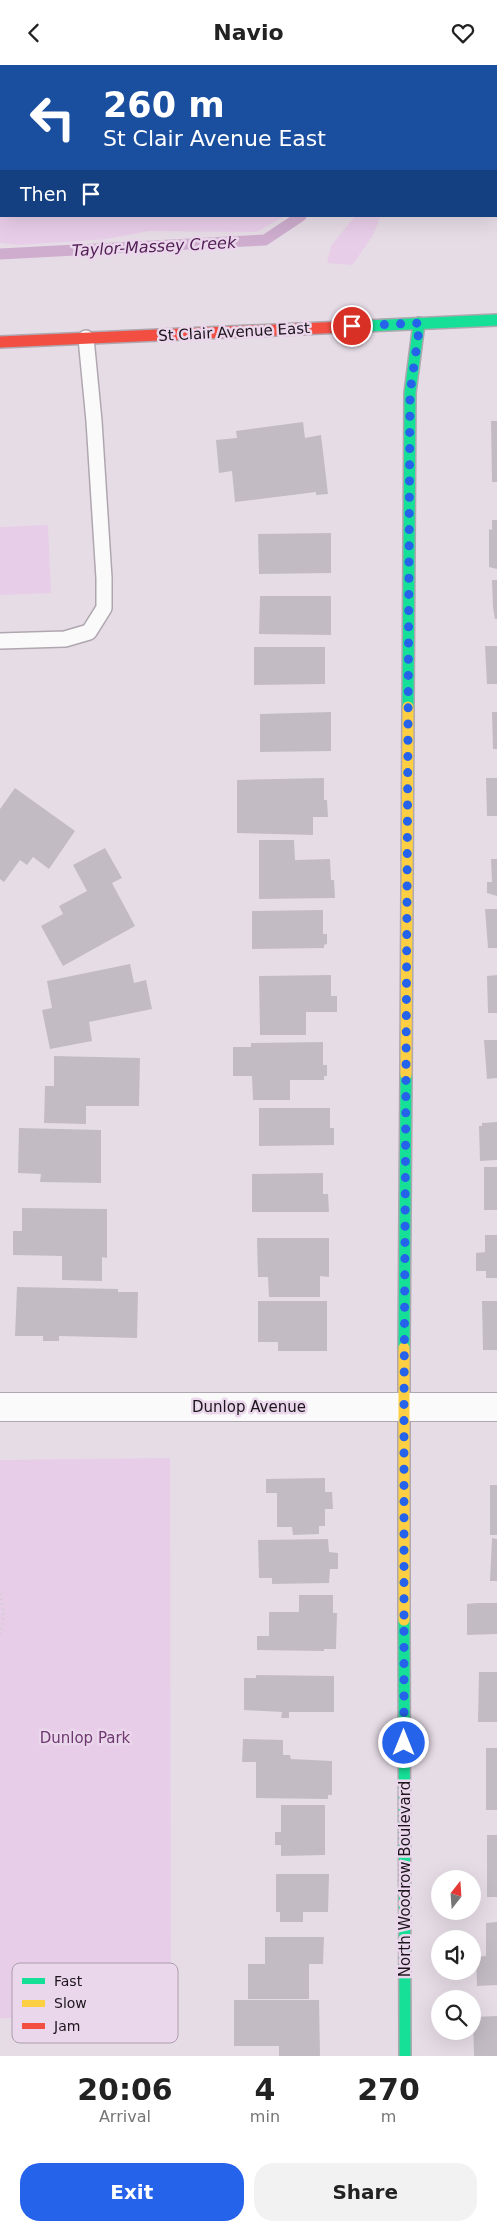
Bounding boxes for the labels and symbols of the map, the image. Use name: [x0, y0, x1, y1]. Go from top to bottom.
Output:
water label: Taylor-Massey Creek: [71, 233, 237, 260]
pin: [331, 305, 373, 347]
street label: St Clair Avenue East: [158, 319, 310, 345]
street label: Dunlop Avenue: [192, 1398, 306, 1416]
position arrow: [377, 1716, 429, 1768]
park label: Dunlop Park: [40, 1729, 131, 1747]
street label: North Woodrow Boulevard: [396, 1781, 414, 1977]
north arrow: [431, 1870, 481, 1920]
legend: [12, 1963, 178, 2043]
text: Fast: [54, 1973, 83, 1989]
text: Slow: [54, 1995, 87, 2011]
text: Jam: [53, 2018, 80, 2034]

